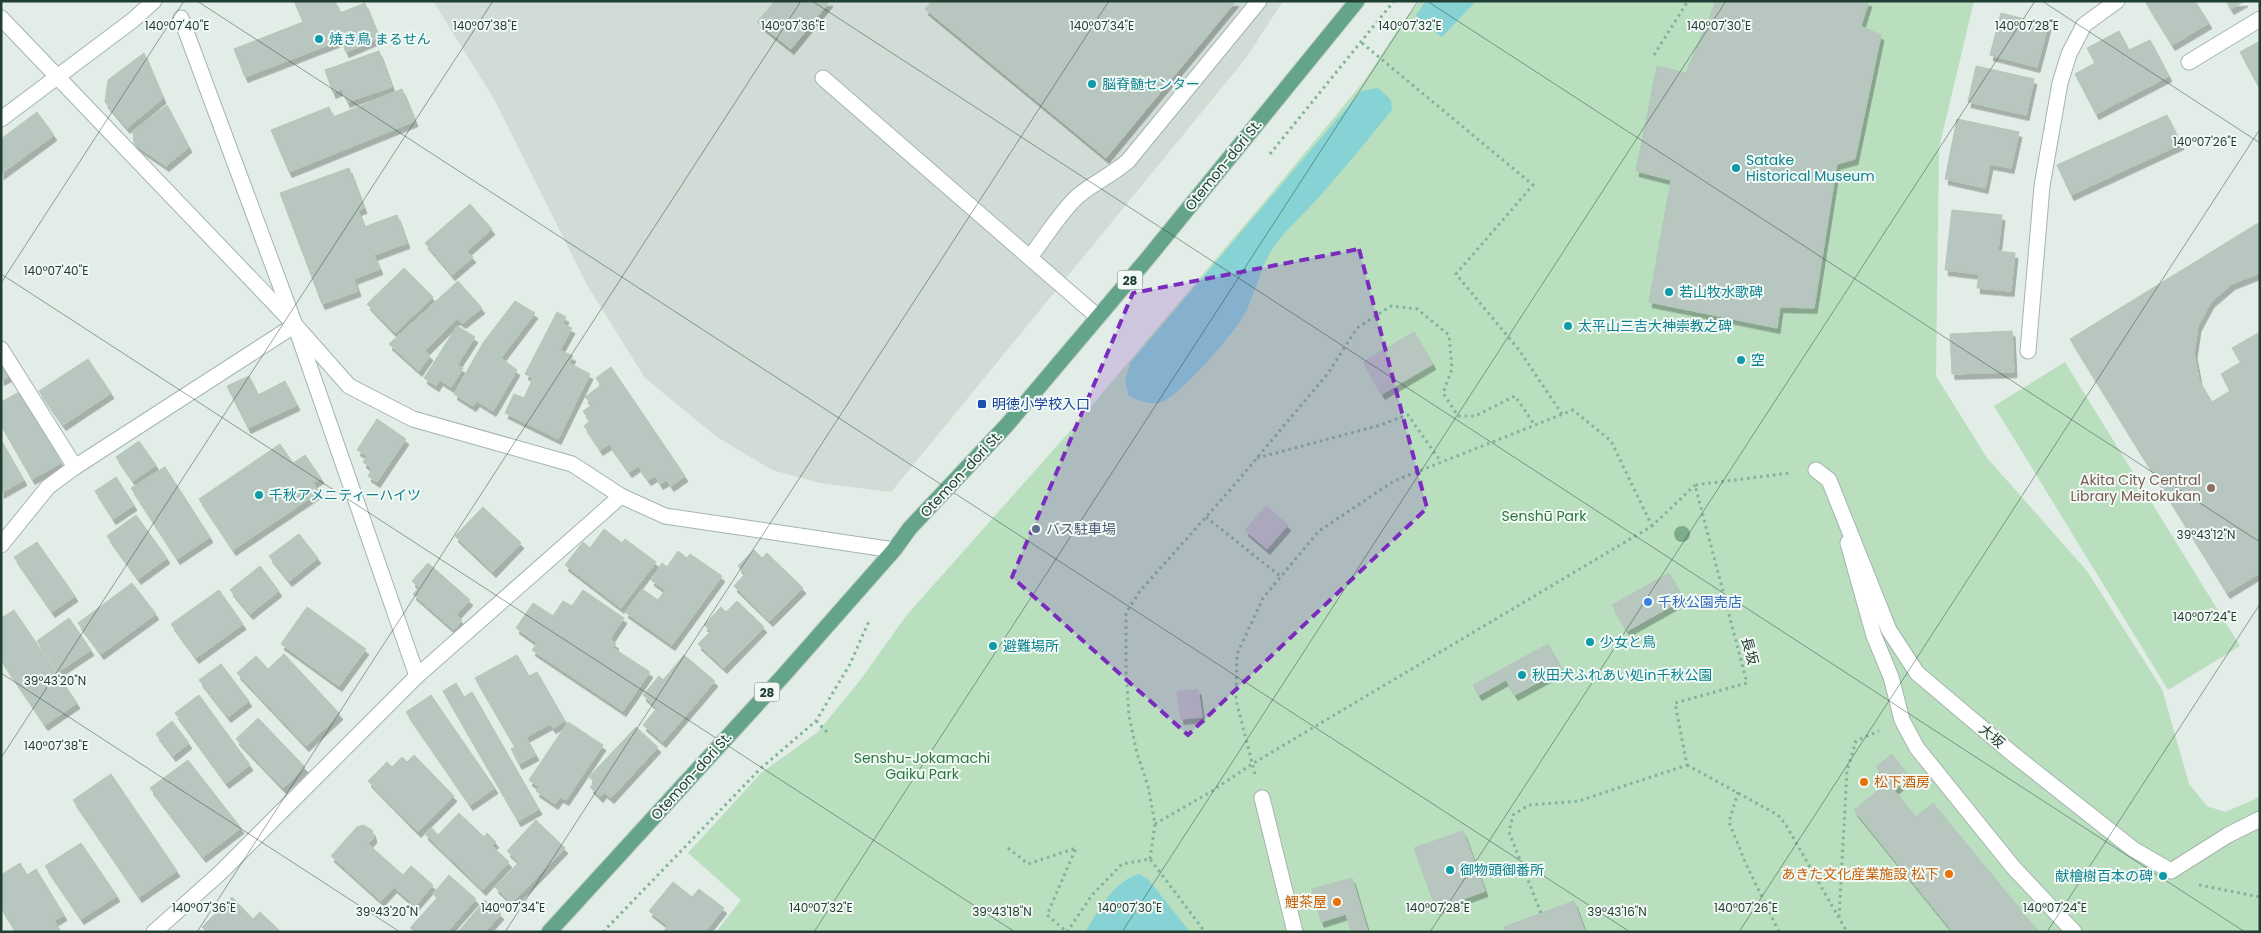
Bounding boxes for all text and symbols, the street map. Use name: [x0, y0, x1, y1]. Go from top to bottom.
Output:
text: 140°07'40"E: [145, 17, 209, 34]
text: 140°07'38"E: [453, 17, 517, 34]
text: 140°07'36"E: [761, 17, 825, 34]
text: 140°07'34"E: [1070, 17, 1134, 34]
text: 140°07'32"E: [1378, 17, 1442, 34]
text: 140°07'30"E: [1687, 17, 1751, 34]
text: 140°07'28"E: [1995, 17, 2059, 34]
place label: 焼き鳥 まるせん: [329, 29, 431, 49]
marker: 焼き鳥 まるせん: [313, 33, 325, 45]
place label: 脳脊髄センター: [1102, 74, 1200, 94]
marker: 脳脊髄センター: [1086, 78, 1098, 90]
street label: Otemon-dori St.: [1180, 115, 1266, 215]
text: 140°07'26"E: [2173, 133, 2237, 150]
place label: Satake Historical Museum: [1746, 150, 1875, 186]
marker: Satake Historical Museum: [1730, 162, 1742, 174]
text: 140°07'40"E: [24, 262, 88, 279]
road number: 28: [1118, 270, 1142, 290]
place label: 若山牧水歌碑: [1679, 282, 1763, 302]
marker: 若山牧水歌碑: [1663, 286, 1675, 298]
place label: 太平山三吉大神崇教之碑: [1578, 316, 1732, 336]
marker: 太平山三吉大神崇教之碑: [1562, 320, 1574, 332]
place label: 空: [1751, 350, 1765, 370]
marker: 空: [1735, 354, 1747, 366]
place label: 明徳小学校入口: [992, 394, 1090, 414]
marker: 明徳小学校入口: [976, 398, 988, 410]
street label: Otemon-dori St.: [916, 426, 1007, 522]
place label: Akita City Central Library Meitokukan: [2070, 470, 2201, 506]
marker: Akita City Central Library Meitokukan: [2205, 482, 2217, 494]
place label: 千秋アメニティーハイツ: [269, 485, 421, 505]
marker: 千秋アメニティーハイツ: [253, 489, 265, 501]
park label: Senshū Park: [1502, 506, 1587, 526]
place label: バス駐車場: [1046, 519, 1116, 539]
marker: バス駐車場: [1030, 523, 1042, 535]
text: 39°43'12"N: [2177, 526, 2235, 543]
place label: 千秋公園売店: [1658, 592, 1742, 612]
marker: 千秋公園売店: [1642, 596, 1654, 608]
text: 140°07'24"E: [2173, 608, 2237, 625]
place label: 少女と鳥: [1600, 632, 1656, 652]
street label: 長坂: [1737, 635, 1763, 667]
place label: 避難場所: [1003, 636, 1059, 656]
marker: 少女と鳥: [1584, 636, 1596, 648]
marker: 避難場所: [987, 640, 999, 652]
place label: 秋田犬ふれあい処in千秋公園: [1532, 665, 1712, 685]
marker: 秋田犬ふれあい処in千秋公園: [1516, 669, 1528, 681]
text: 39°43'20"N: [24, 672, 86, 689]
road number: 28: [754, 682, 780, 702]
street label: 大坂: [1975, 719, 2009, 753]
street label: Otemon-dori St.: [646, 728, 736, 824]
text: 140°07'38"E: [24, 737, 88, 754]
park label: Senshu-Jokamachi Gaiku Park: [854, 748, 990, 784]
place label: 松下酒房: [1874, 772, 1930, 792]
marker: 松下酒房: [1858, 776, 1870, 788]
place label: 御物頭御番所: [1460, 860, 1544, 880]
marker: 御物頭御番所: [1444, 864, 1456, 876]
place label: あきた文化産業施設 松下: [1781, 864, 1939, 884]
place label: 献檜樹百本の碑: [2055, 866, 2153, 886]
marker: あきた文化産業施設 松下: [1943, 868, 1955, 880]
marker: 献檜樹百本の碑: [2157, 870, 2169, 882]
place label: 鯉茶屋: [1285, 892, 1327, 912]
marker: 鯉茶屋: [1331, 896, 1343, 908]
text: 140°07'36"E: [172, 899, 236, 916]
text: 140°07'34"E: [481, 899, 545, 916]
text: 140°07'32"E: [789, 899, 853, 916]
text: 140°07'30"E: [1098, 899, 1162, 916]
text: 140°07'28"E: [1406, 899, 1470, 916]
text: 140°07'26"E: [1714, 899, 1778, 916]
text: 140°07'24"E: [2023, 899, 2087, 916]
text: 39°43'20"N: [356, 903, 418, 920]
text: 39°43'18"N: [972, 903, 1032, 920]
text: 39°43'16"N: [1587, 903, 1647, 920]

